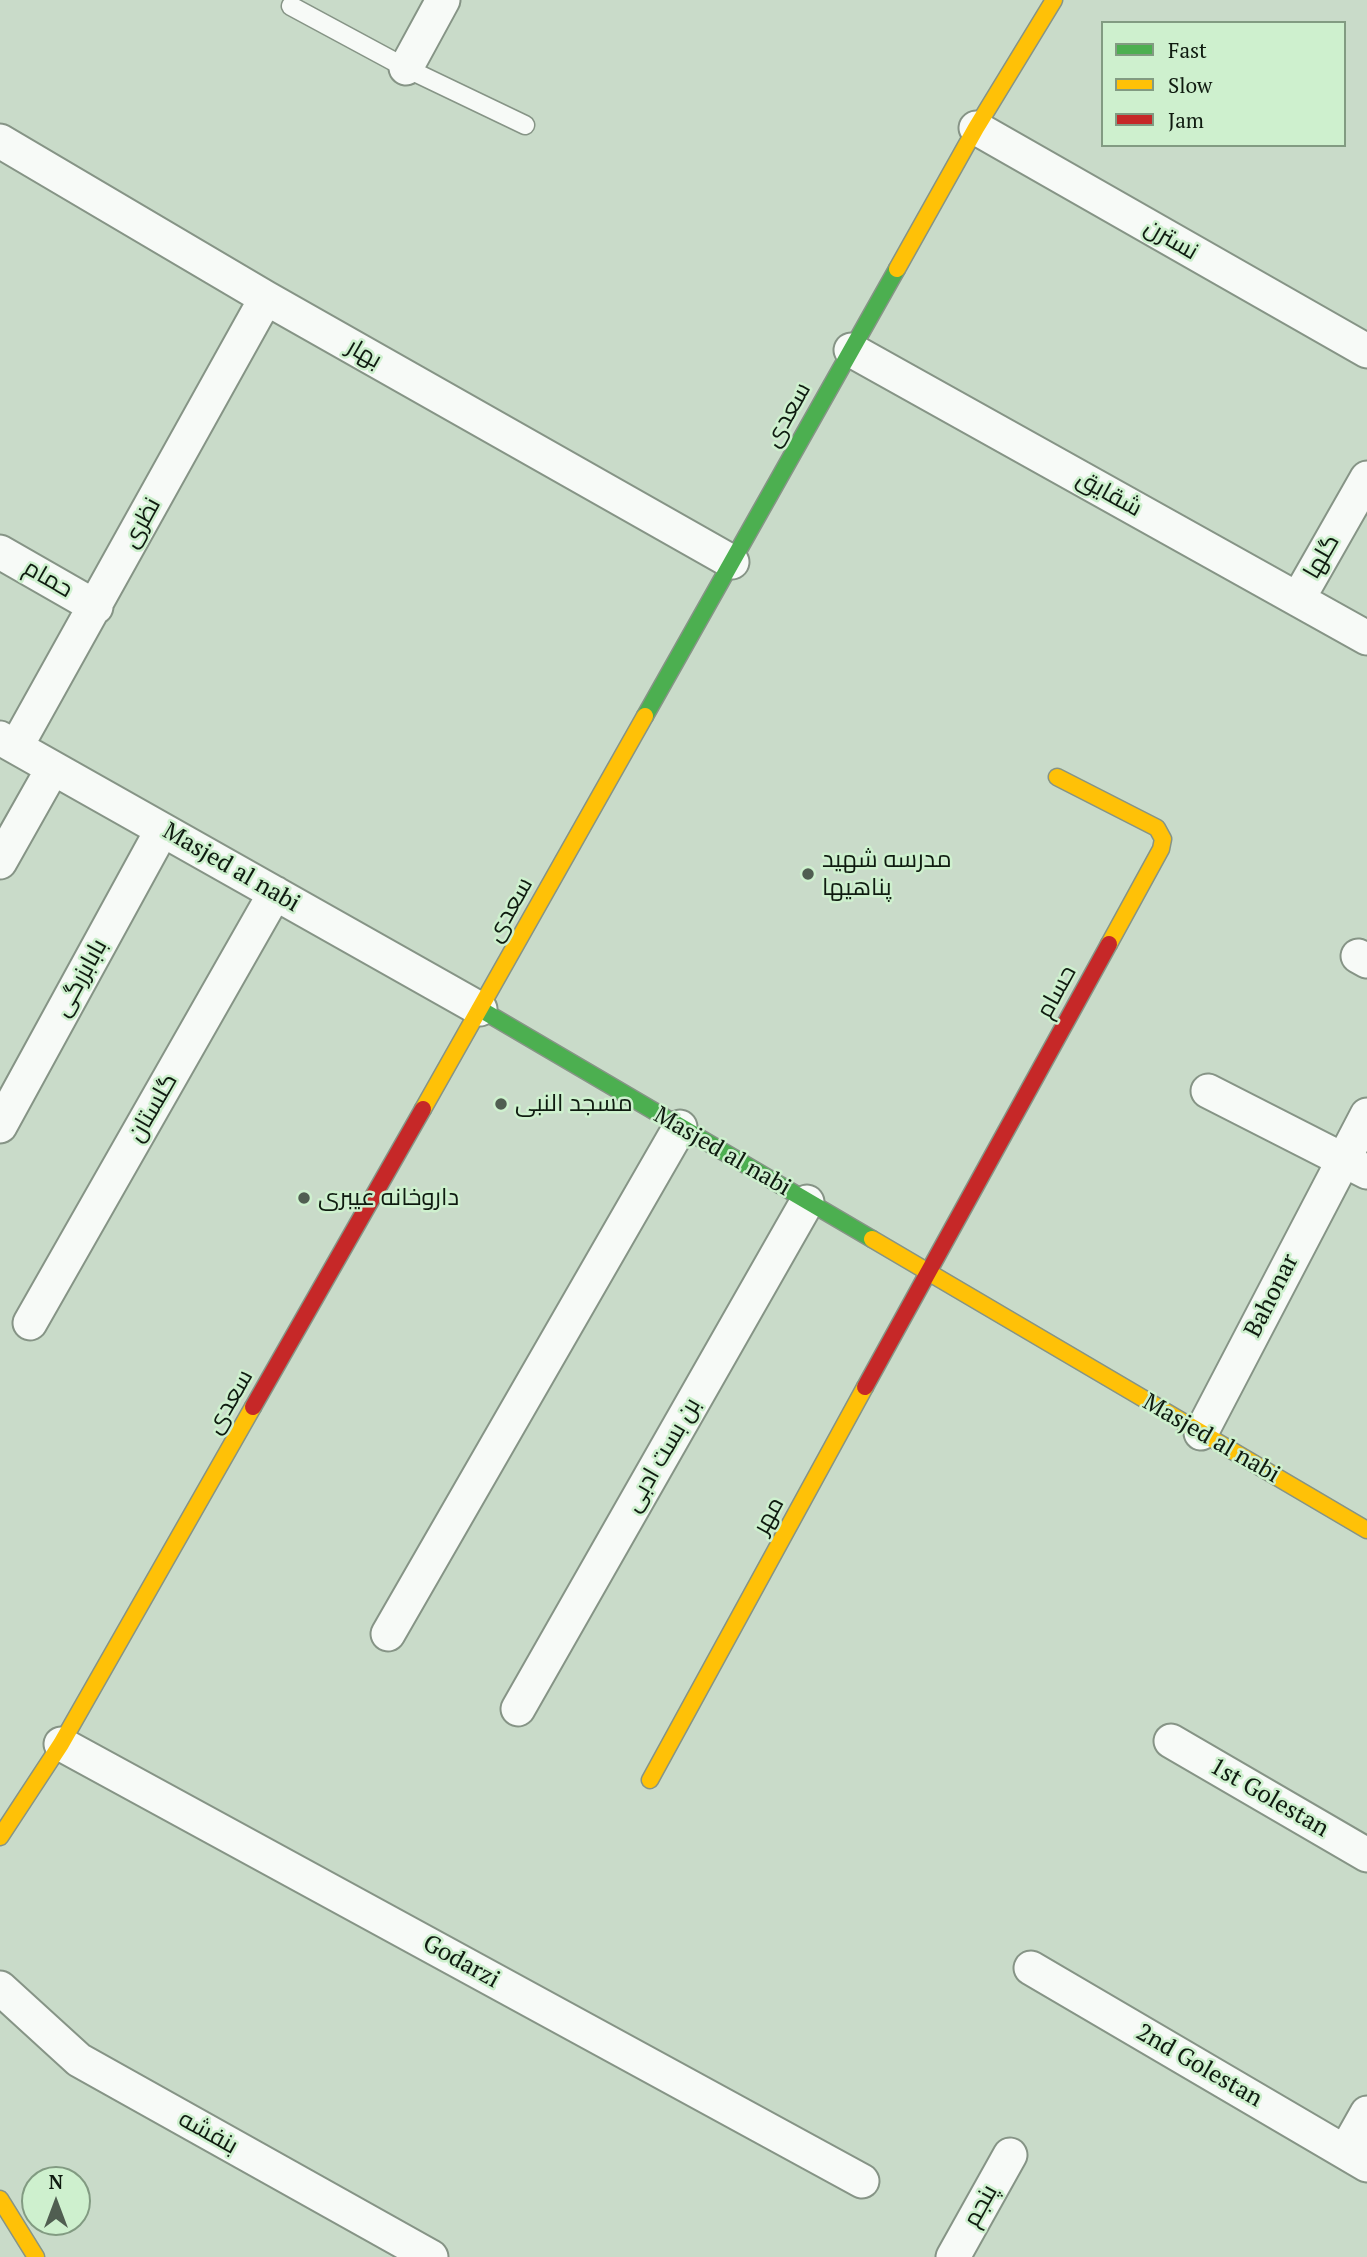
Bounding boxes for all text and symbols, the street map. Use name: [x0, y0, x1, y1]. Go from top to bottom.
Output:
legend: [1101, 21, 1346, 147]
text: Fast: [1168, 36, 1207, 64]
text: Slow: [1168, 71, 1212, 99]
text: Jam: [1168, 106, 1204, 134]
street label: نسترن: [1139, 213, 1203, 267]
street label: بهار: [341, 333, 387, 375]
street label: سعدی: [759, 378, 817, 452]
street label: شقایق: [1071, 464, 1147, 524]
street label: نظری: [117, 493, 167, 553]
street label: گلها: [1298, 530, 1346, 584]
street label: حمام: [18, 554, 78, 604]
street label: Masjed al nabi: [157, 817, 305, 919]
place label: مدرسه شهید پناهیها: [822, 846, 952, 902]
marker: مدرسه شهید پناهیها: [800, 866, 816, 882]
street label: سعدی: [481, 873, 539, 947]
street label: بابابزرگی: [48, 934, 114, 1022]
street label: حسام: [1031, 961, 1083, 1023]
street label: گلستان: [122, 1069, 184, 1147]
place label: مسجد النبی: [515, 1090, 633, 1118]
marker: مسجد النبی: [493, 1096, 509, 1112]
street label: Masjed al nabi: [648, 1101, 796, 1203]
place label: داروخانه عیبری: [318, 1184, 459, 1212]
marker: داروخانه عیبری: [296, 1190, 312, 1206]
street label: Bahonar: [1239, 1249, 1305, 1343]
street label: سعدی: [200, 1365, 260, 1439]
street label: Masjed al nabi: [1137, 1388, 1285, 1490]
street label: بن بست ادبی: [619, 1393, 707, 1517]
street label: مهر: [747, 1492, 791, 1540]
street label: 1st Golestan: [1204, 1752, 1334, 1844]
street label: Godarzi: [418, 1929, 504, 1995]
street label: 2nd Golestan: [1131, 2018, 1267, 2114]
street label: بنفشه: [173, 2105, 243, 2161]
north arrow: [21, 2166, 91, 2236]
text: N: [49, 2169, 63, 2194]
street label: پنجم: [958, 2180, 1004, 2232]

